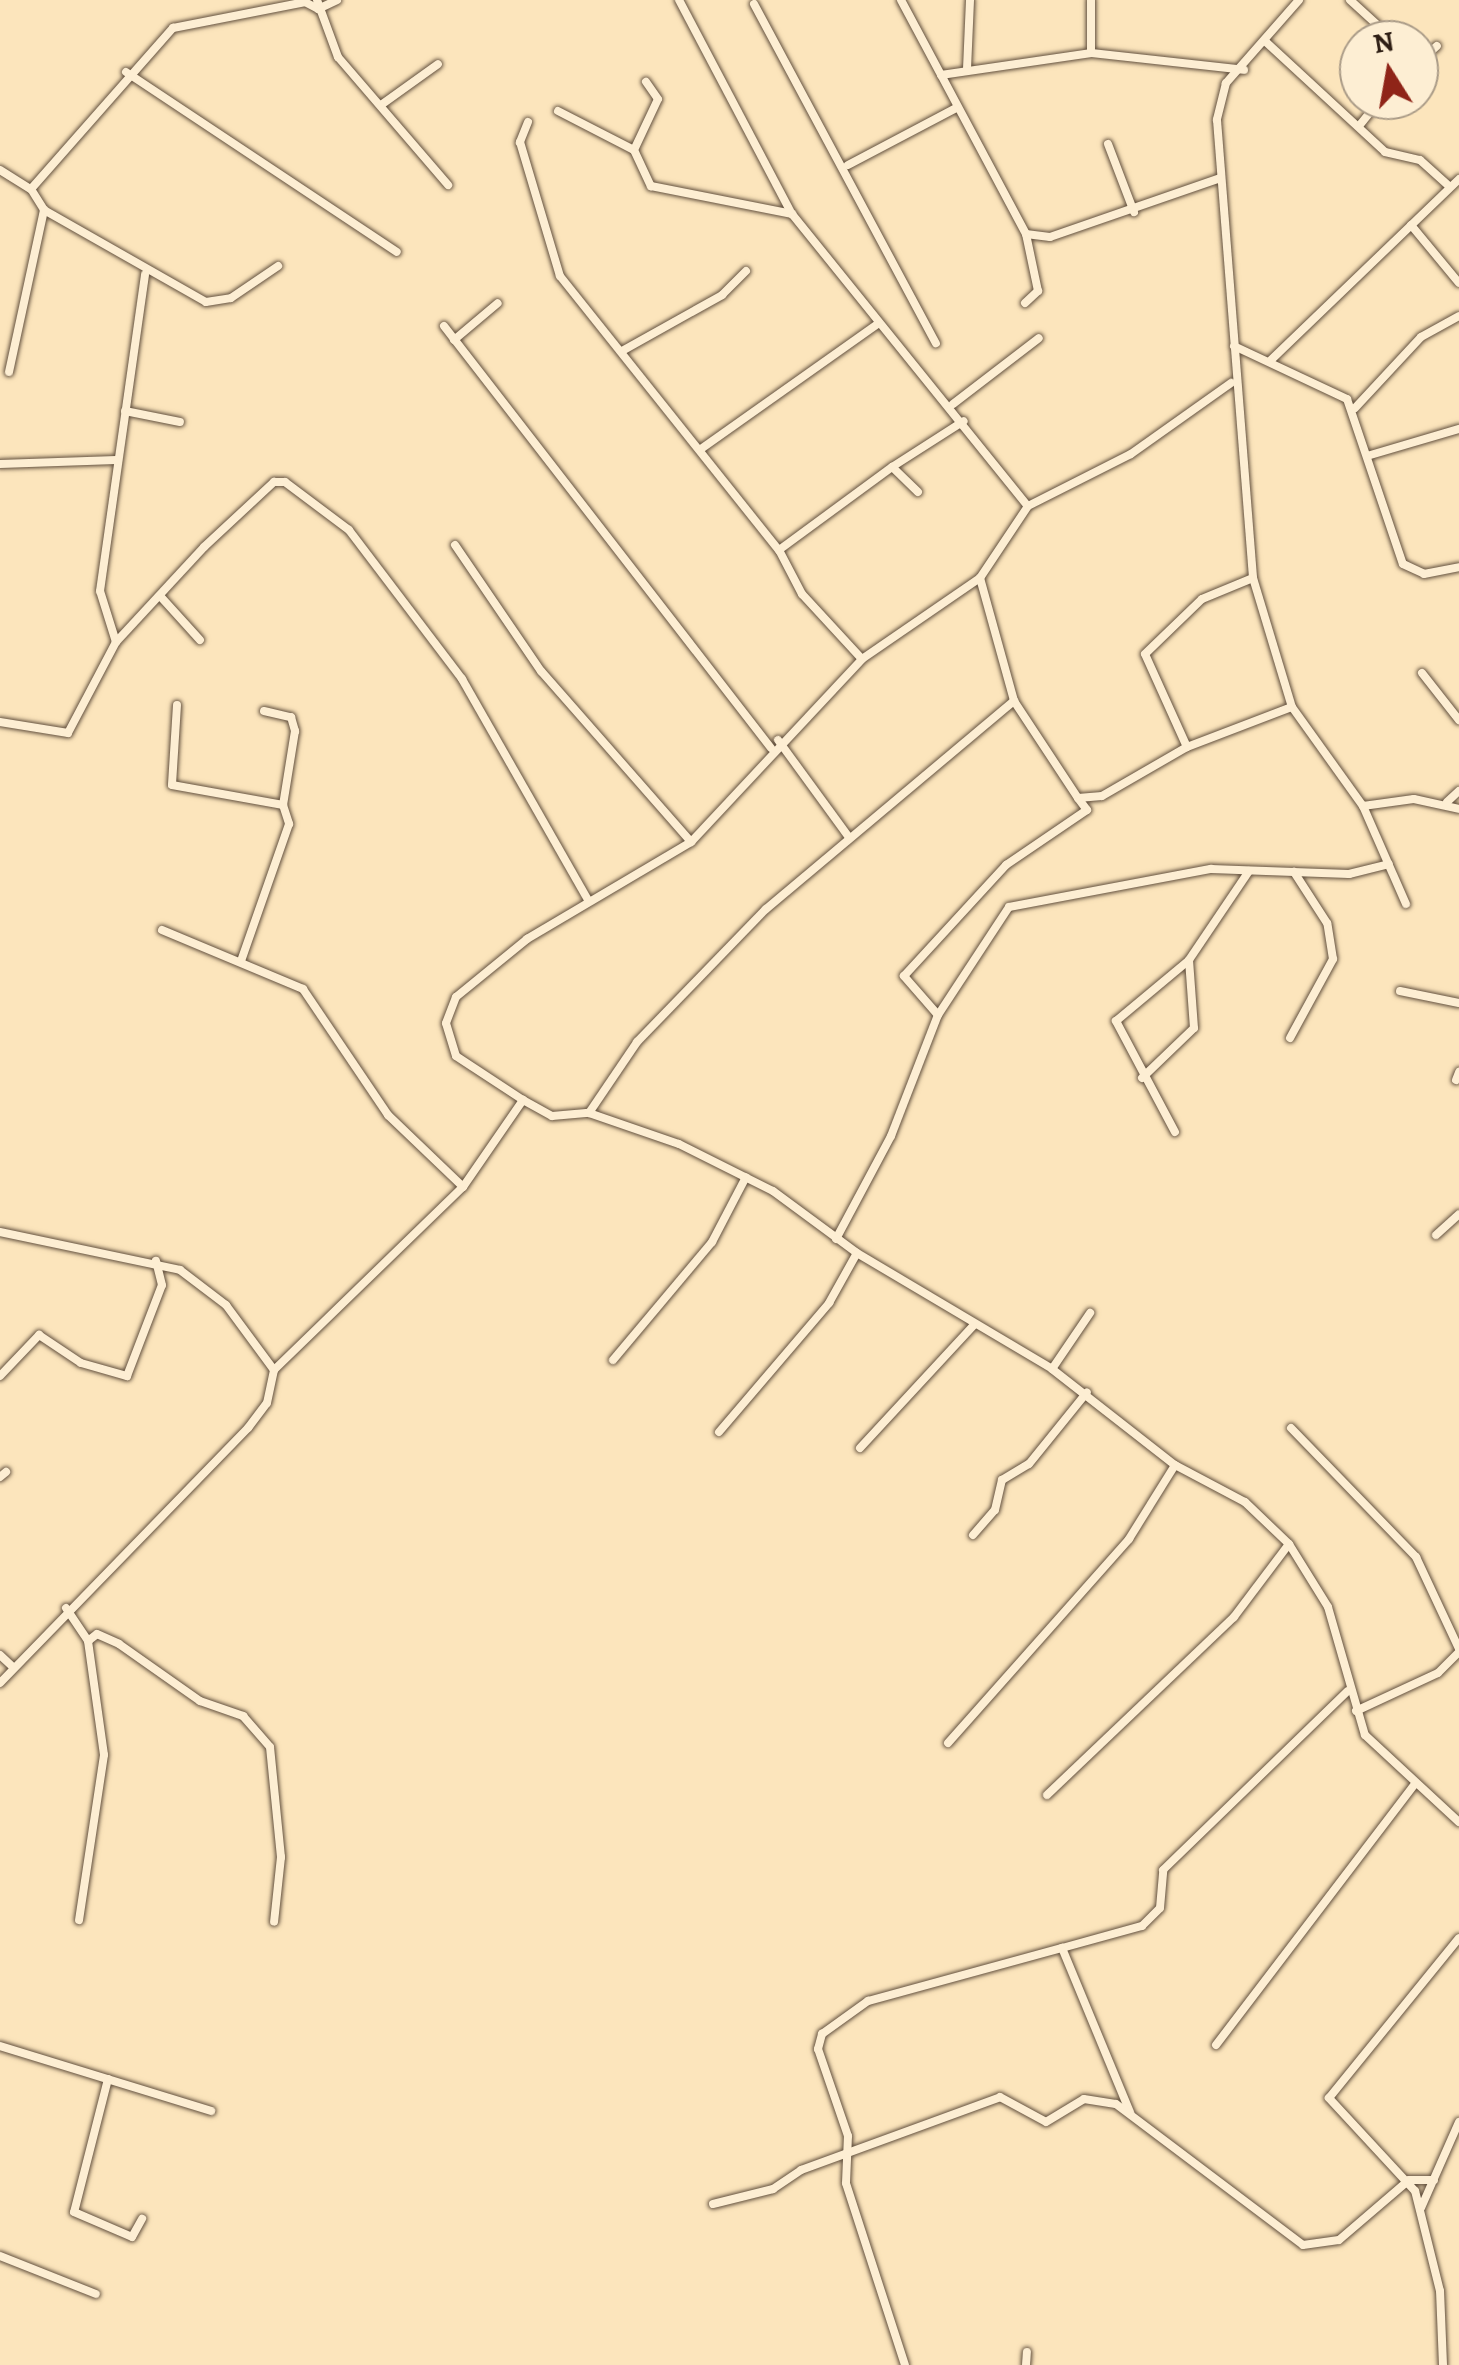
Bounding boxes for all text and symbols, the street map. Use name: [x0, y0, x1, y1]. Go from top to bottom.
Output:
north arrow: [1339, 20, 1439, 120]
text: N: [1370, 22, 1397, 63]

